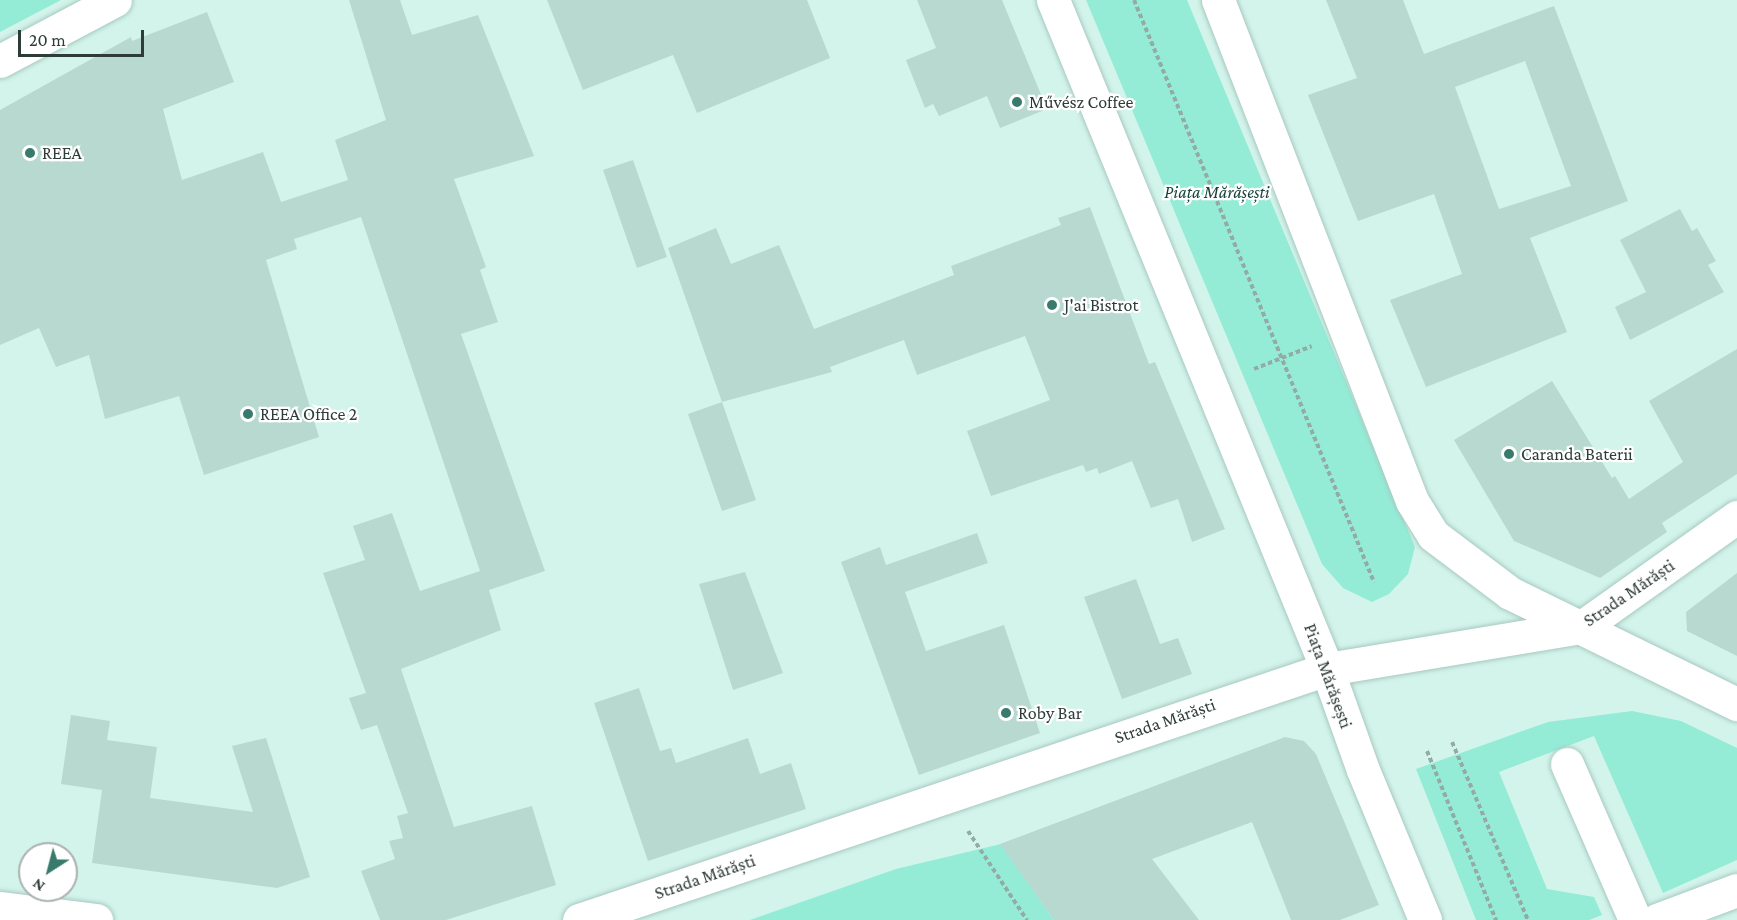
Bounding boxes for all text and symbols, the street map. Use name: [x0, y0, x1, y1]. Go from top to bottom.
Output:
scale bar: [21, 18, 147, 56]
text: 20 m: [29, 30, 66, 50]
place label: Művész Coffee: [1029, 91, 1133, 113]
marker: Művész Coffee: [1010, 95, 1024, 109]
place label: REEA: [42, 142, 82, 164]
marker: REEA: [23, 146, 37, 160]
park label: Piața Mărășești: [1164, 181, 1270, 203]
place label: J'ai Bistrot: [1064, 294, 1138, 316]
marker: J'ai Bistrot: [1045, 298, 1059, 312]
place label: REEA Office 2: [260, 403, 357, 425]
marker: REEA Office 2: [241, 407, 255, 421]
place label: Caranda Baterii: [1521, 443, 1633, 465]
marker: Caranda Baterii: [1502, 447, 1516, 461]
street label: Strada Mărăști: [1579, 555, 1679, 631]
street label: Piața Mărășești: [1299, 621, 1357, 731]
street label: Strada Mărăști: [1112, 694, 1218, 748]
place label: Roby Bar: [1018, 702, 1082, 724]
marker: Roby Bar: [999, 706, 1013, 720]
north arrow: [18, 842, 78, 902]
street label: Strada Mărăști: [652, 850, 758, 904]
text: N: [29, 875, 48, 895]

